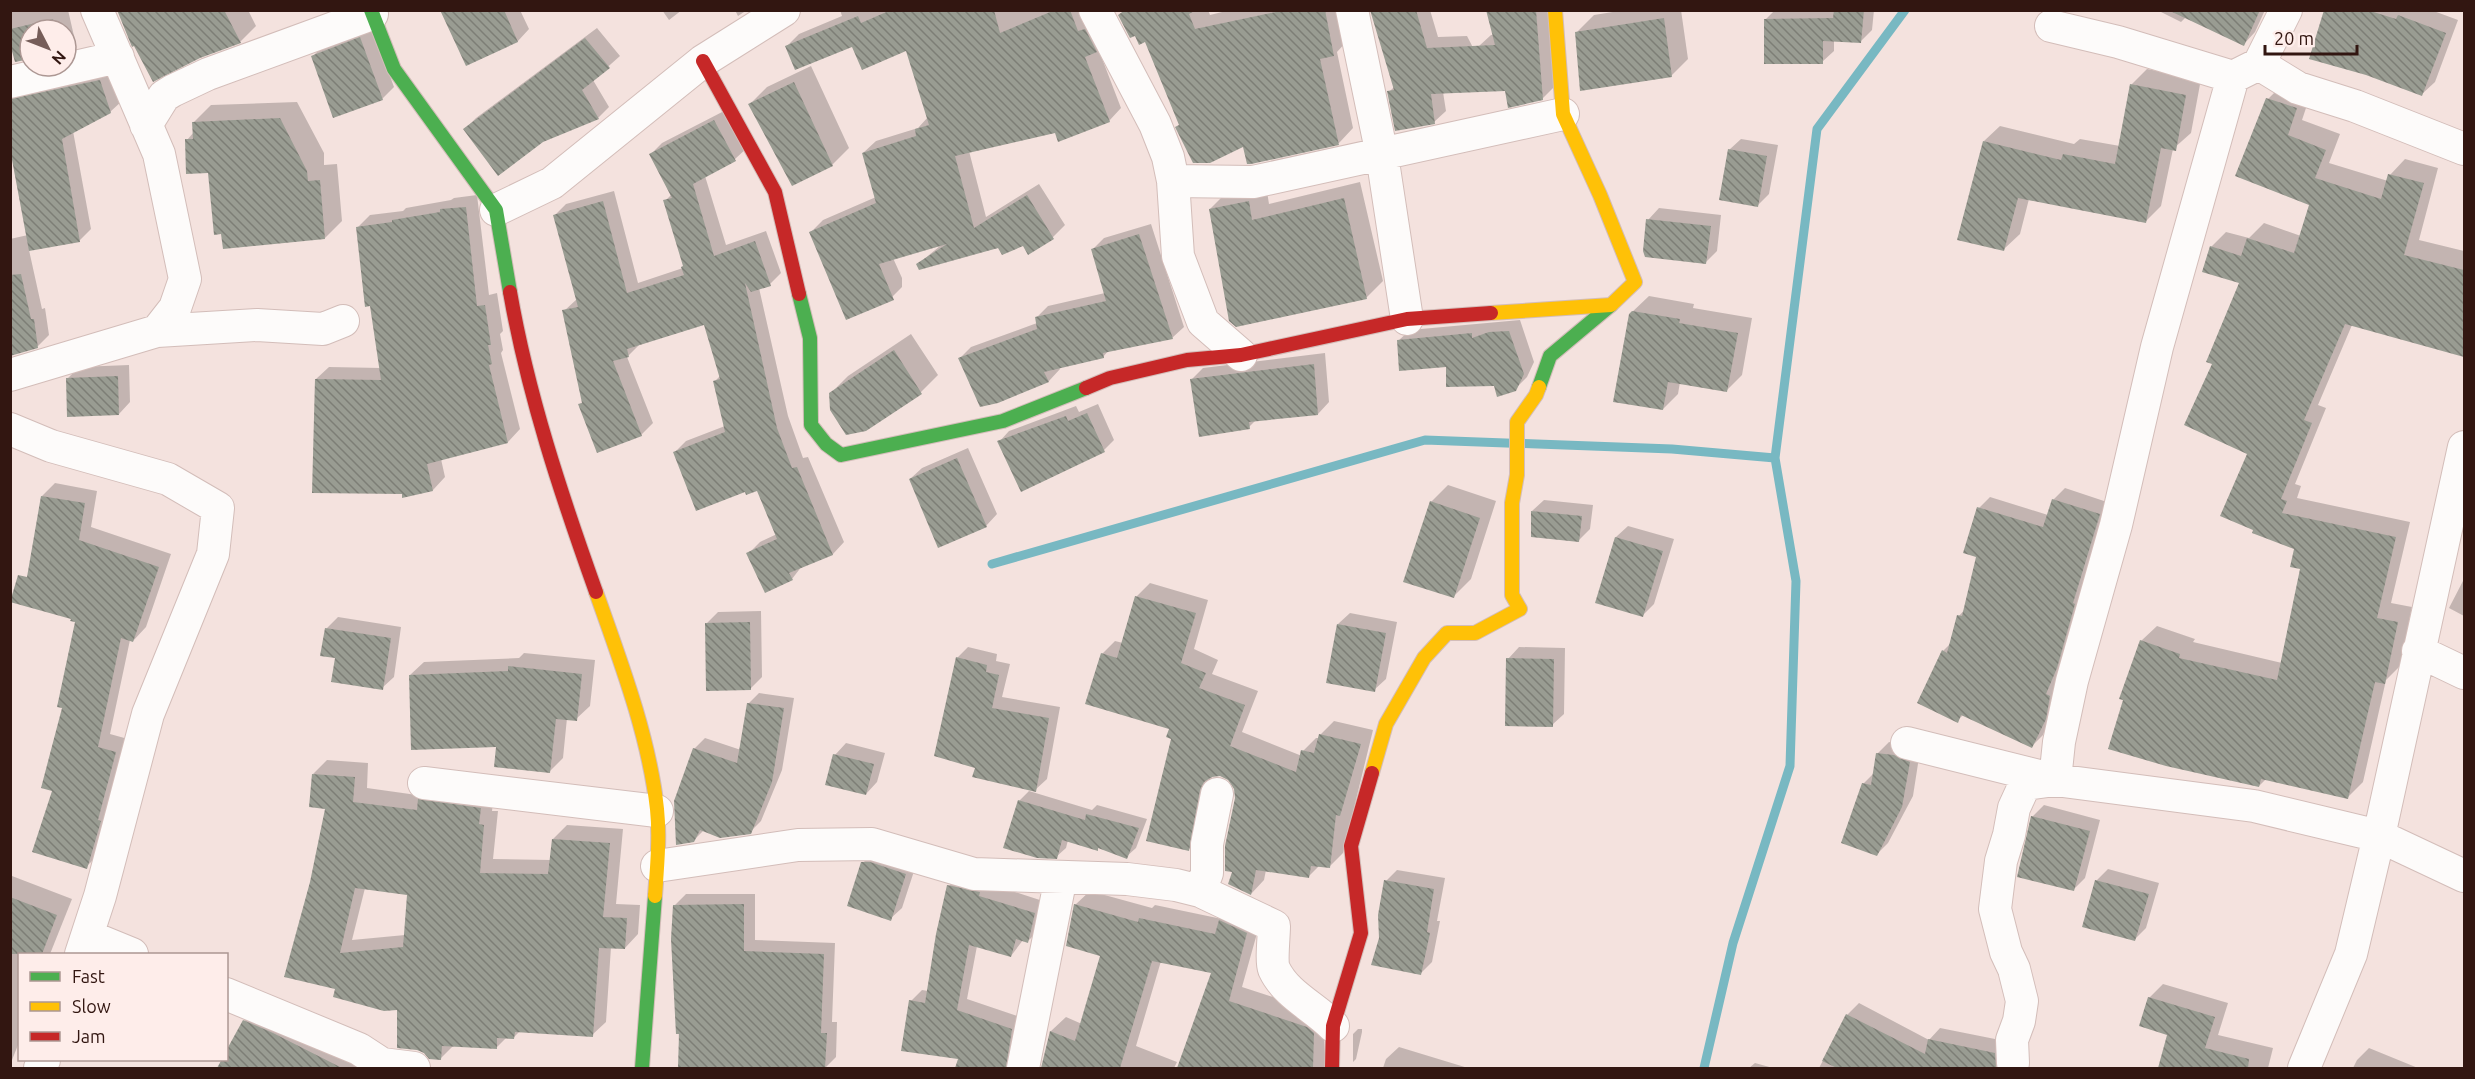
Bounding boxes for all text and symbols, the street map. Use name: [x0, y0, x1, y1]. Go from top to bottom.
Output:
north arrow: [18, 18, 78, 78]
scale bar: [2265, 18, 2356, 56]
text: 20 m: [2274, 28, 2314, 48]
text: N: [48, 48, 70, 68]
legend: [18, 953, 228, 1061]
text: Fast: [72, 966, 105, 986]
text: Slow: [72, 996, 111, 1016]
text: Jam: [72, 1026, 106, 1046]

